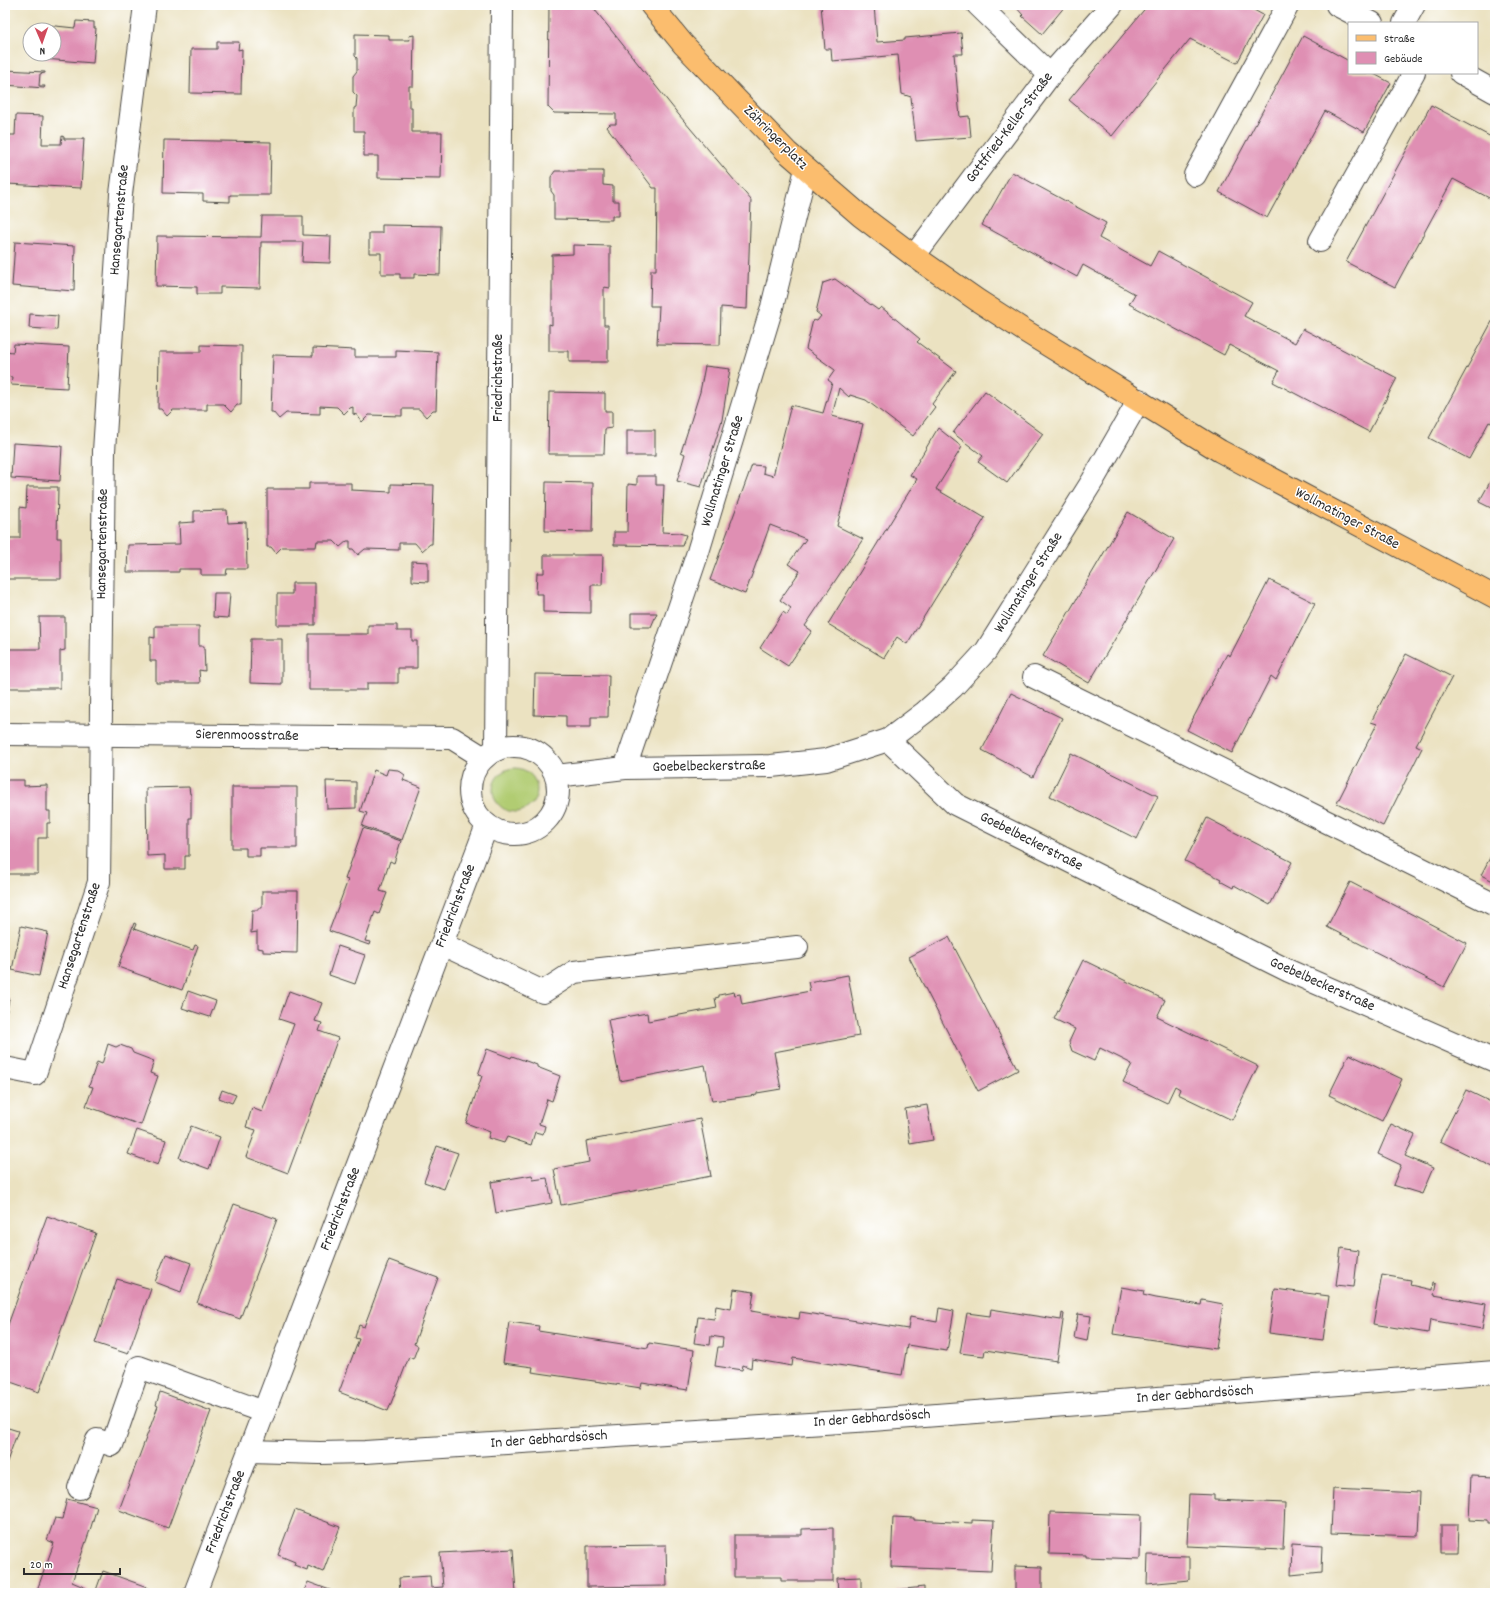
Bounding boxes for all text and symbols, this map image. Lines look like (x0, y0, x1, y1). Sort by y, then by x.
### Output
north arrow (22, 22, 62, 62)
legend (1348, 22, 1478, 74)
text: Straße (1384, 31, 1415, 48)
text: N (39, 42, 45, 58)
text: Gebäude (1384, 51, 1423, 68)
street label: Gottfried-Keller-Straße (961, 68, 1059, 188)
street label: Zähringerplatz (738, 101, 813, 176)
street label: Hansegartenstraße (104, 163, 136, 276)
street label: Friedrichstraße (488, 334, 510, 422)
street label: Wollmatinger Straße (696, 412, 751, 530)
street label: Wollmatinger Straße (1291, 482, 1404, 556)
street label: Hansegartenstraße (91, 488, 115, 600)
street label: Wollmatinger Straße (989, 528, 1069, 638)
street label: Sierenmoosstraße (195, 724, 299, 748)
street label: Goebelbeckerstraße (652, 755, 766, 779)
street label: Goebelbeckerstraße (976, 807, 1087, 878)
street label: Friedrichstraße (430, 861, 482, 951)
street label: Hansegartenstraße (52, 879, 108, 992)
street label: Goebelbeckerstraße (1266, 952, 1379, 1018)
street label: Friedrichstraße (315, 1164, 367, 1254)
street label: In der Gebhardsösch (1136, 1380, 1254, 1410)
street label: In der Gebhardsösch (813, 1404, 931, 1434)
street label: In der Gebhardsösch (490, 1425, 608, 1455)
street label: Friedrichstraße (200, 1467, 252, 1557)
scale bar (24, 1550, 120, 1576)
text: 20 m (30, 1557, 53, 1574)

